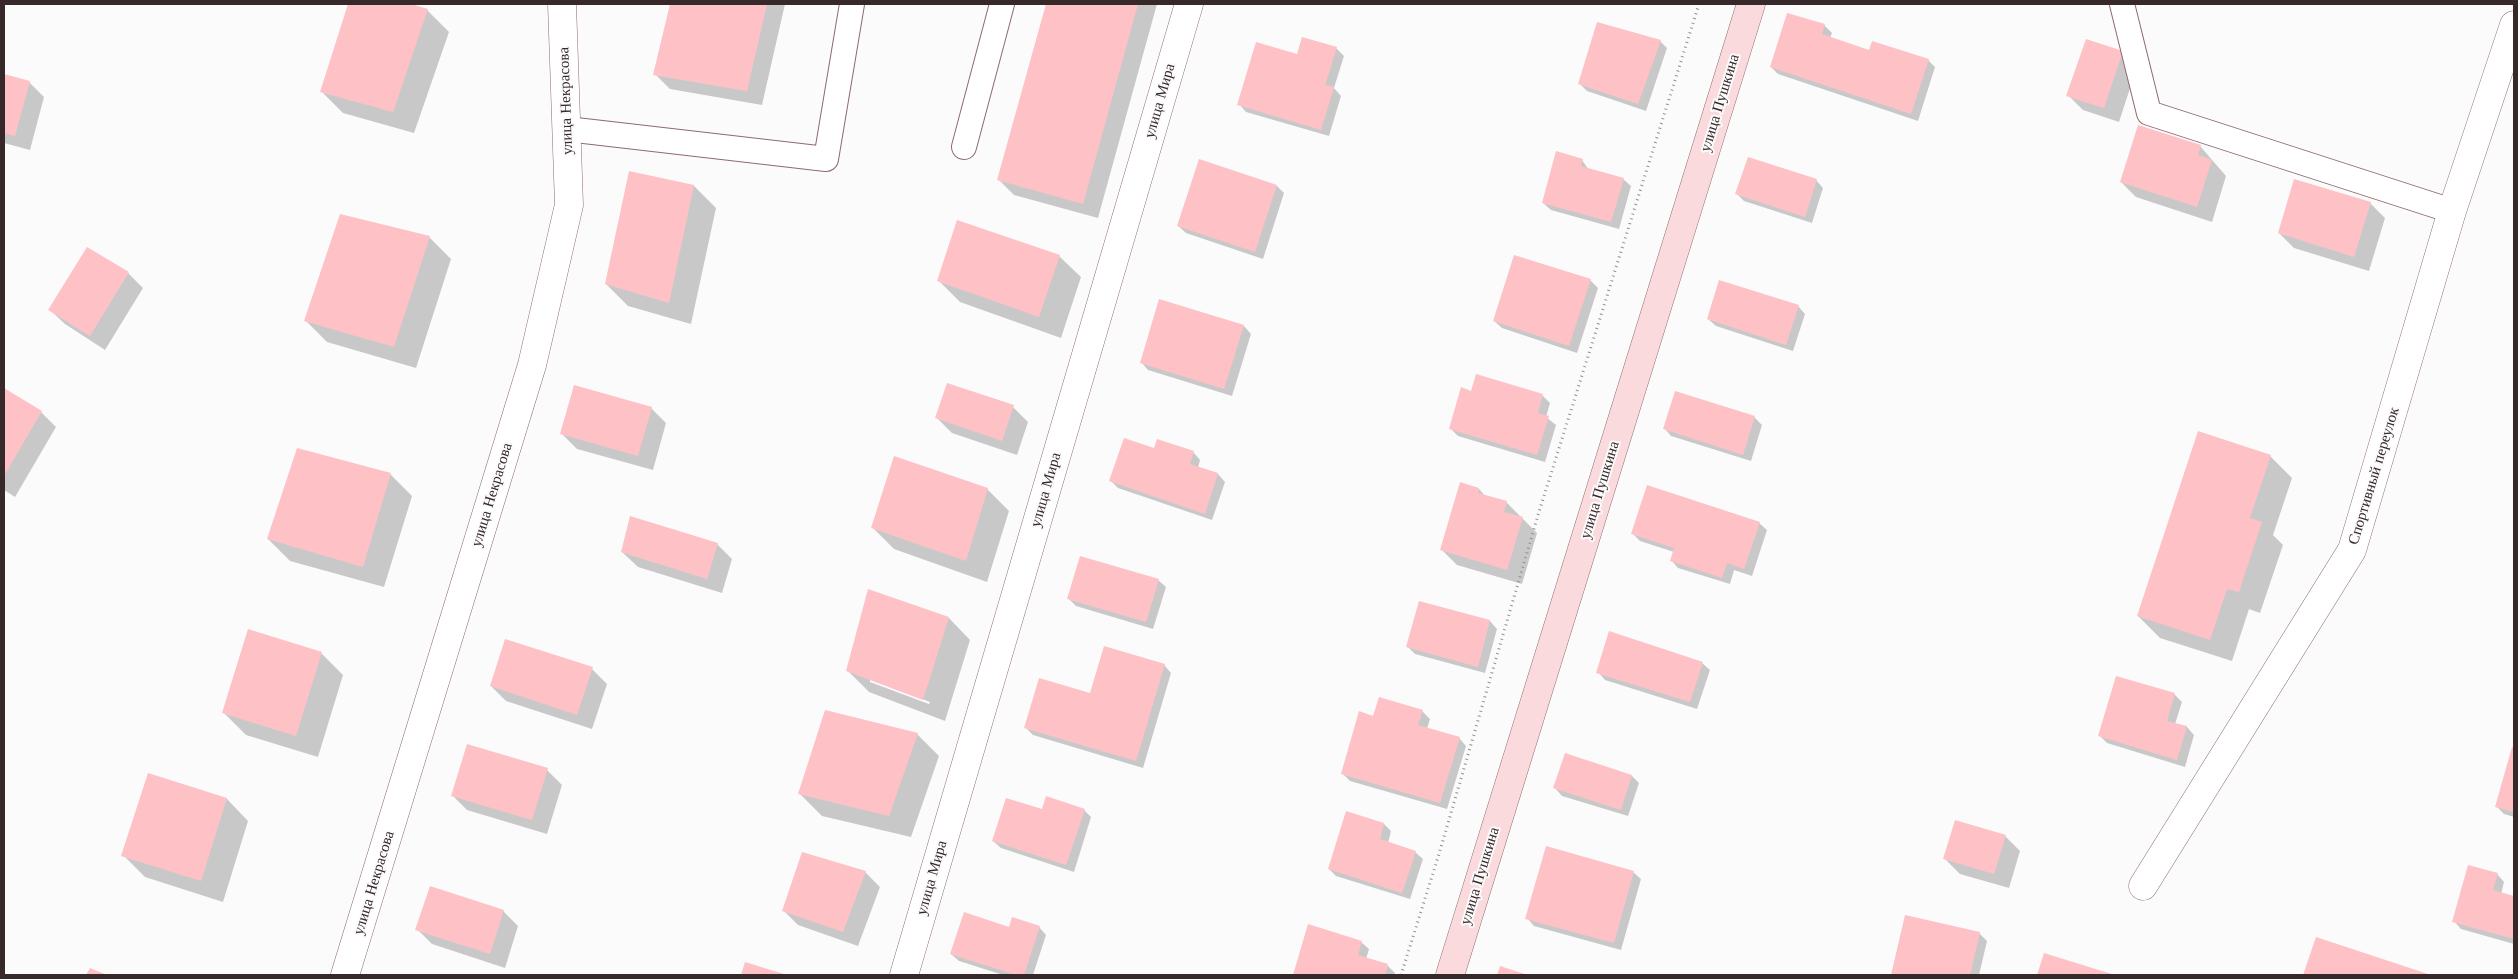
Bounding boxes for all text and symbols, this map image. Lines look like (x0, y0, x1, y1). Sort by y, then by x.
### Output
street label: улица Некрасова (555, 47, 577, 155)
street label: улица Пушкина (1697, 52, 1743, 154)
street label: улица Мира (1141, 62, 1179, 140)
street label: Спортивный переулок (2345, 405, 2403, 547)
street label: улица Пушкина (1577, 439, 1623, 541)
street label: улица Некрасова (468, 441, 516, 549)
street label: улица Мира (1027, 451, 1065, 529)
street label: улица Пушкина (1457, 825, 1503, 927)
street label: улица Некрасова (350, 829, 398, 937)
street label: улица Мира (913, 839, 951, 917)

